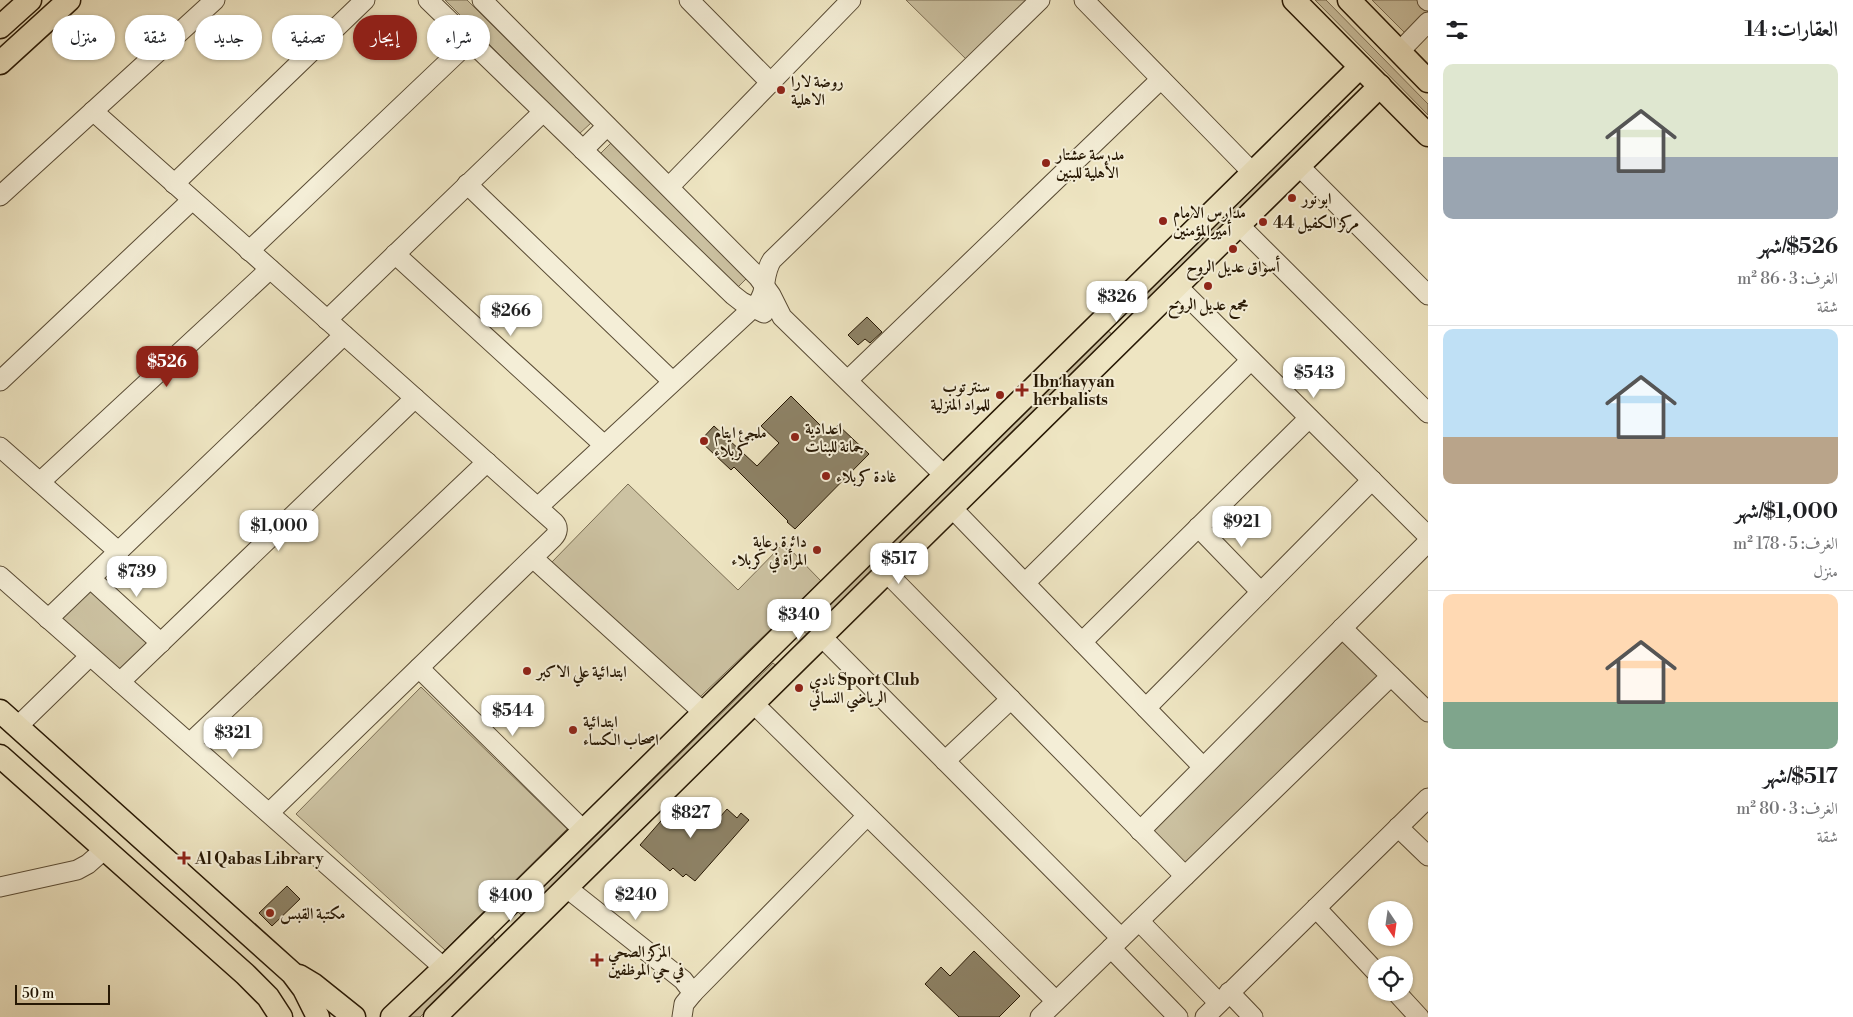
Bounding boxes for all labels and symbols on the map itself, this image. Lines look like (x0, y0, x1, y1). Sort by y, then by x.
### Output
place label: روضة لارا الاهلية (791, 72, 844, 110)
marker: روضة لارا الاهلية (775, 84, 787, 96)
place label: مدرسة عشتار الأهلية للبنين (1054, 145, 1125, 183)
marker: مدرسة عشتار الأهلية للبنين (1040, 157, 1052, 169)
place label: ابو نور (1300, 189, 1332, 209)
marker: ابو نور (1286, 192, 1298, 204)
place label: مدارس الامام أمير المؤمنين (1173, 203, 1246, 241)
place label: مركز الكفيل 44 (1273, 213, 1359, 234)
marker: مدارس الامام أمير المؤمنين (1157, 215, 1169, 227)
marker: مركز الكفيل 44 (1257, 216, 1269, 228)
marker: أسواق عديل الروح (1227, 243, 1239, 255)
place label: أسواق عديل الروح (1186, 255, 1280, 281)
pin: $326 (1087, 280, 1147, 323)
marker: مجمع عديل الروح (1202, 280, 1214, 292)
pin: $266 (481, 294, 541, 337)
place label: مجمع عديل الروح (1168, 295, 1248, 320)
pin: $526 (137, 346, 197, 388)
pin: $543 (1284, 356, 1344, 399)
place label: Ibn hayyan herbalists (1033, 372, 1115, 410)
place label: سنتر توب للمواد المنزلية (930, 377, 990, 415)
marker: Ibn hayyan herbalists (1015, 383, 1029, 397)
marker: سنتر توب للمواد المنزلية (994, 389, 1006, 401)
place label: اعدادية جمانة للبنات (805, 419, 864, 457)
place label: ملجئ ايتام كربلاء (714, 423, 767, 461)
marker: اعدادية جمانة للبنات (789, 431, 801, 443)
marker: ملجئ ايتام كربلاء (698, 435, 710, 447)
place label: غادة كربلاء (836, 467, 897, 487)
marker: غادة كربلاء (820, 470, 832, 482)
pin: $921 (1212, 506, 1272, 548)
pin: $1,000 (238, 510, 320, 552)
place label: دائرة رعاية المرأة في كربلاء (731, 532, 807, 573)
pin: $517 (869, 542, 929, 585)
marker: دائرة رعاية المرأة في كربلاء (811, 544, 823, 556)
pin: $739 (107, 556, 167, 598)
pin: $340 (769, 598, 829, 641)
place label: ابتدائية علي الاكبر (535, 662, 627, 687)
marker: ابتدائية علي الاكبر (521, 665, 533, 677)
place label: نادي Sport Club الرياضي النسائي (808, 670, 920, 713)
marker: نادي Sport Club الرياضي النسائي (793, 682, 805, 694)
pin: $544 (483, 694, 543, 737)
place label: ابتدائية اصحاب الكساء (583, 712, 659, 750)
pin: $321 (203, 716, 263, 759)
marker: ابتدائية اصحاب الكساء (567, 724, 579, 736)
pin: $827 (661, 796, 721, 839)
place label: Al Qabas Library (194, 849, 325, 869)
marker: Al Qabas Library (177, 851, 191, 865)
pin: $240 (606, 878, 666, 921)
pin: $400 (481, 880, 541, 922)
north arrow (1368, 901, 1412, 946)
place label: مكتبة القبس (280, 904, 346, 925)
marker: مكتبة القبس (264, 907, 276, 919)
place label: المركز الصحي في حي الموظفين (608, 942, 685, 983)
marker: المركز الصحي في حي الموظفين (590, 953, 604, 967)
scale bar (15, 982, 110, 1005)

